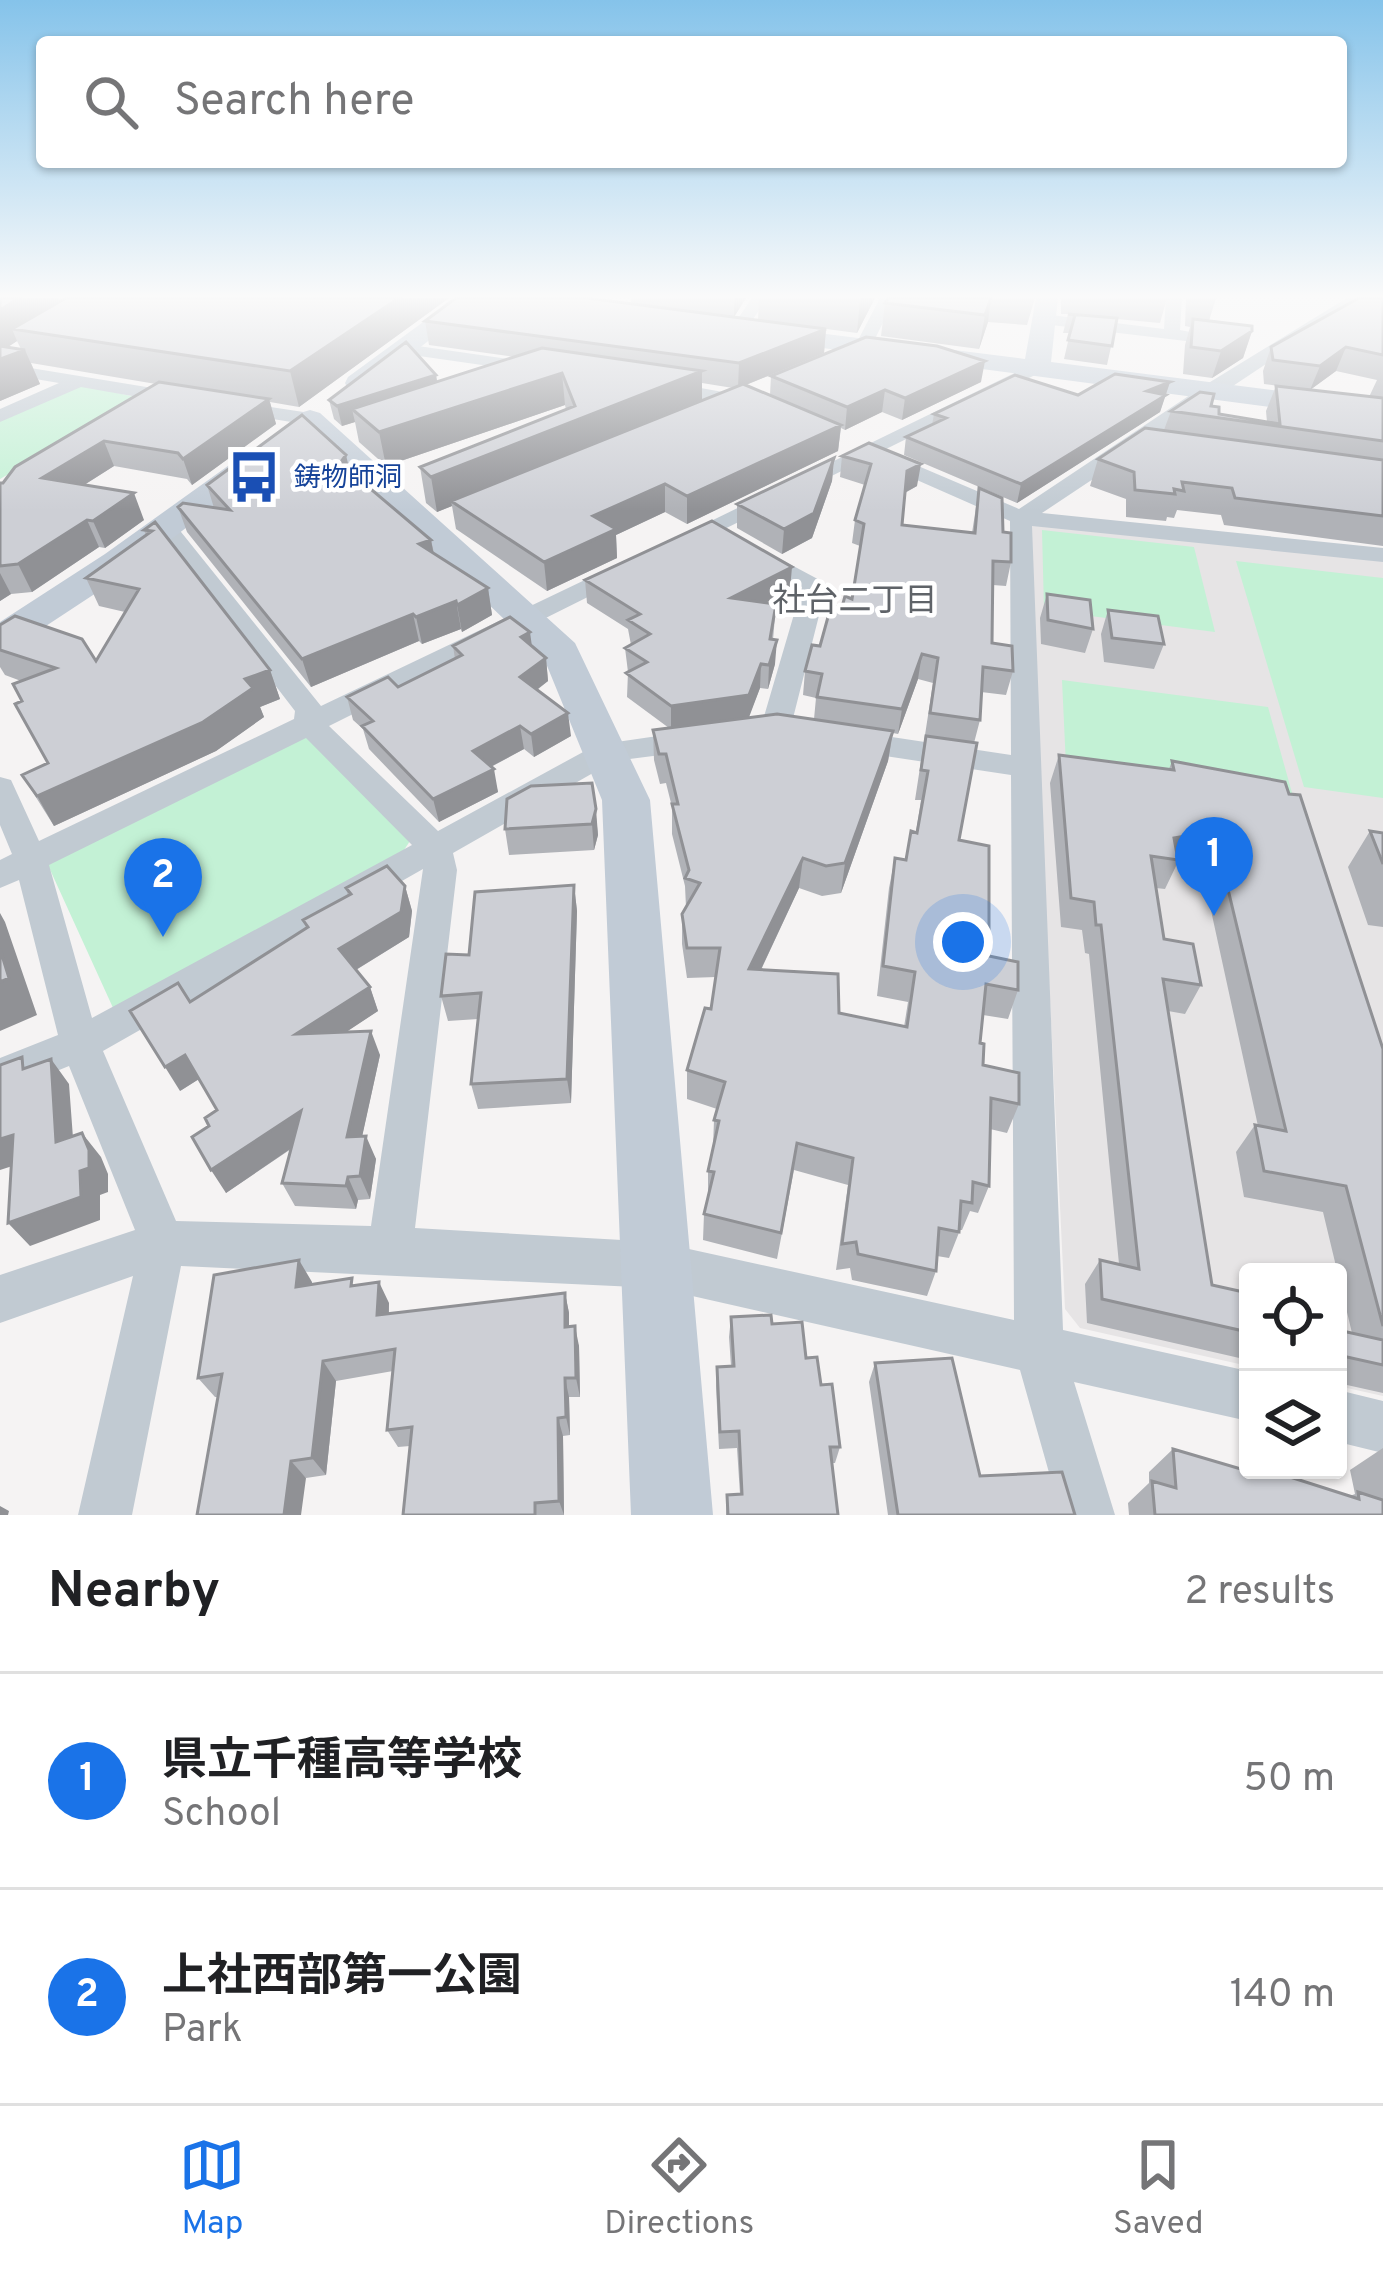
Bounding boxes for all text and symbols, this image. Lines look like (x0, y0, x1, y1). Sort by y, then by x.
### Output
search box (36, 36, 1347, 168)
icon: search (78, 69, 144, 135)
text: Search here (174, 74, 414, 131)
bus stop icon: 鋳物師洞 (225, 448, 283, 506)
place label: 鋳物師洞 (294, 462, 402, 496)
district label: 社台二丁目 (773, 582, 938, 624)
pin: 1 (1175, 817, 1253, 916)
pin: 2 (124, 838, 202, 937)
your location (933, 912, 993, 972)
map controls (1239, 1263, 1347, 1479)
button: locate (1239, 1263, 1347, 1371)
button: layers (1239, 1371, 1347, 1479)
text: Nearby (48, 1561, 220, 1626)
text: 2 results (1184, 1569, 1335, 1618)
text: 県立千種高等学校 (162, 1734, 522, 1791)
text: 1 (79, 1756, 95, 1805)
text: 50 m (1244, 1756, 1335, 1805)
text: School (162, 1791, 281, 1840)
text: 上社西部第一公園 (162, 1950, 522, 2007)
text: 2 (75, 1972, 99, 2021)
text: 140 m (1230, 1972, 1335, 2021)
text: Park (162, 2007, 243, 2056)
tab: Map (179, 2132, 245, 2246)
tab: Directions (604, 2132, 754, 2246)
tab: Saved (1113, 2132, 1204, 2246)

